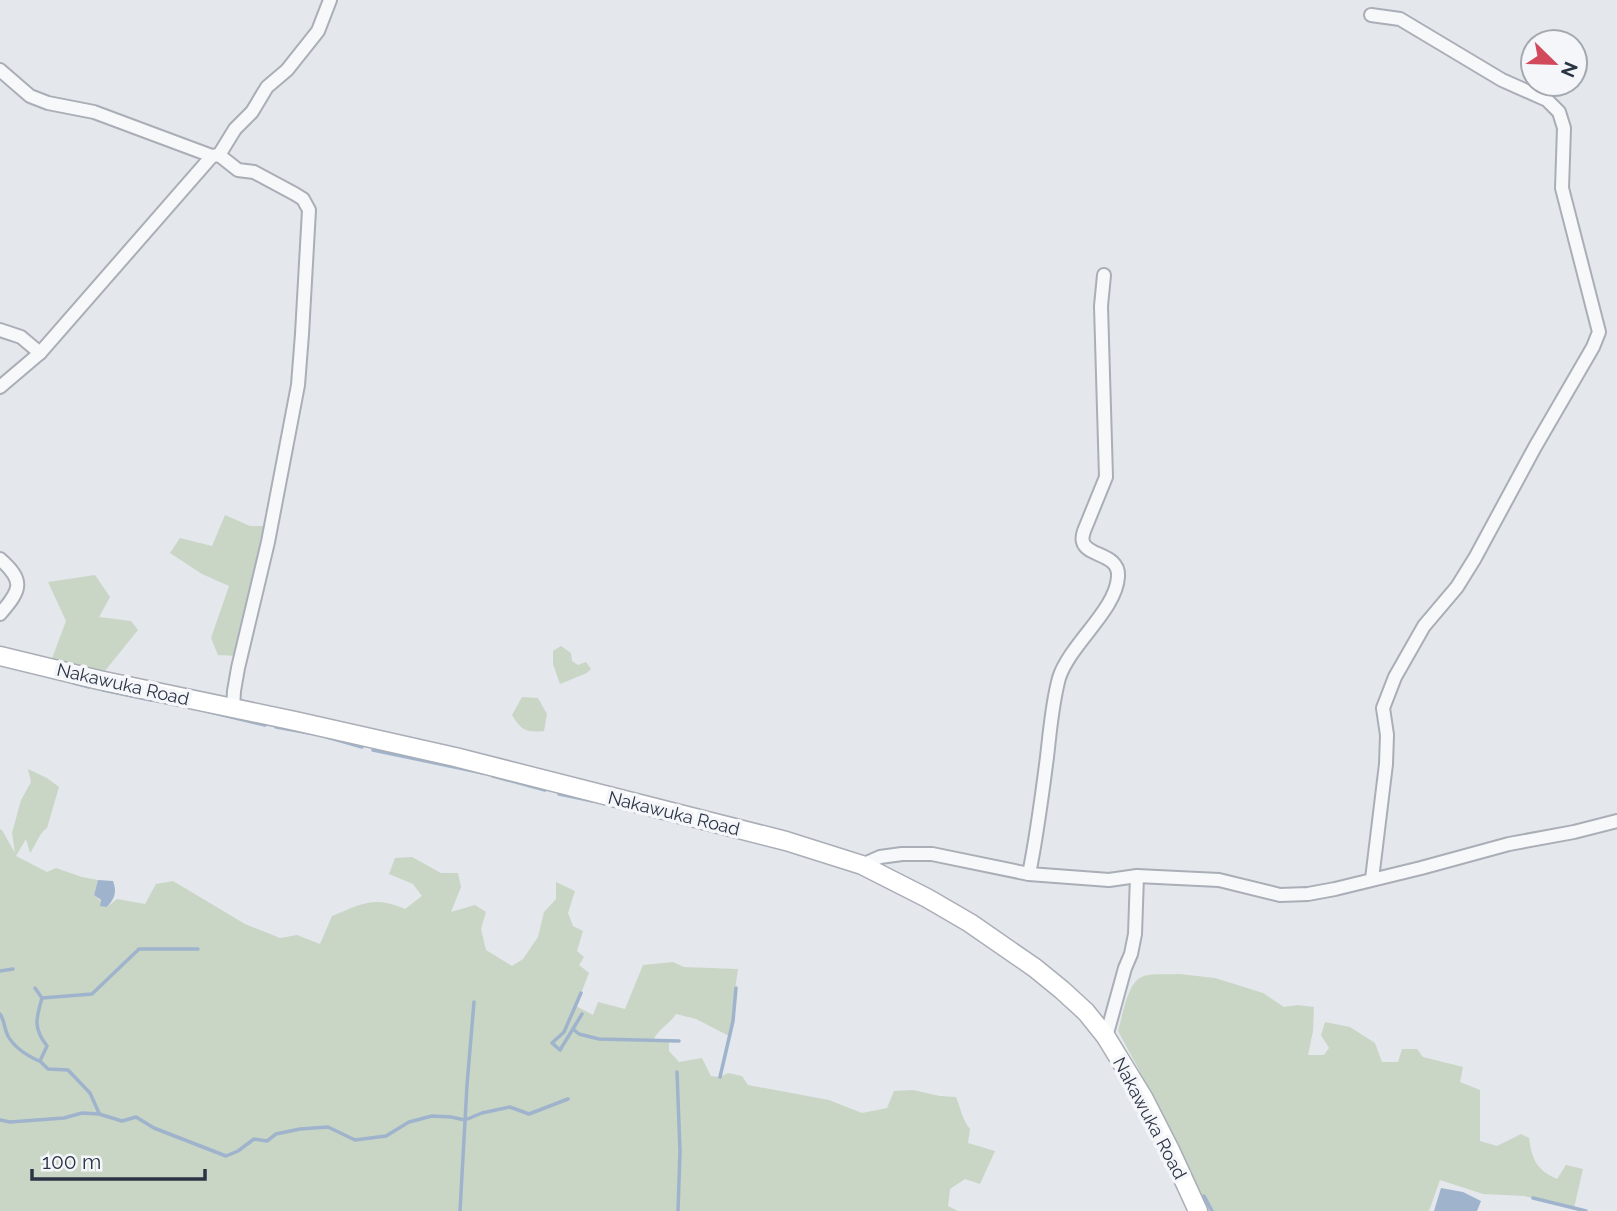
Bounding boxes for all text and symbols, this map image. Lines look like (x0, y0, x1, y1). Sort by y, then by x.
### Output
north arrow (1519, 28, 1589, 98)
text: N (1557, 59, 1583, 81)
street label: Nakawuka Road (55, 659, 191, 709)
street label: Nakawuka Road (606, 786, 742, 840)
street label: Nakawuka Road (1109, 1053, 1191, 1183)
scale bar (32, 1138, 205, 1182)
text: 100 m (42, 1149, 101, 1174)

